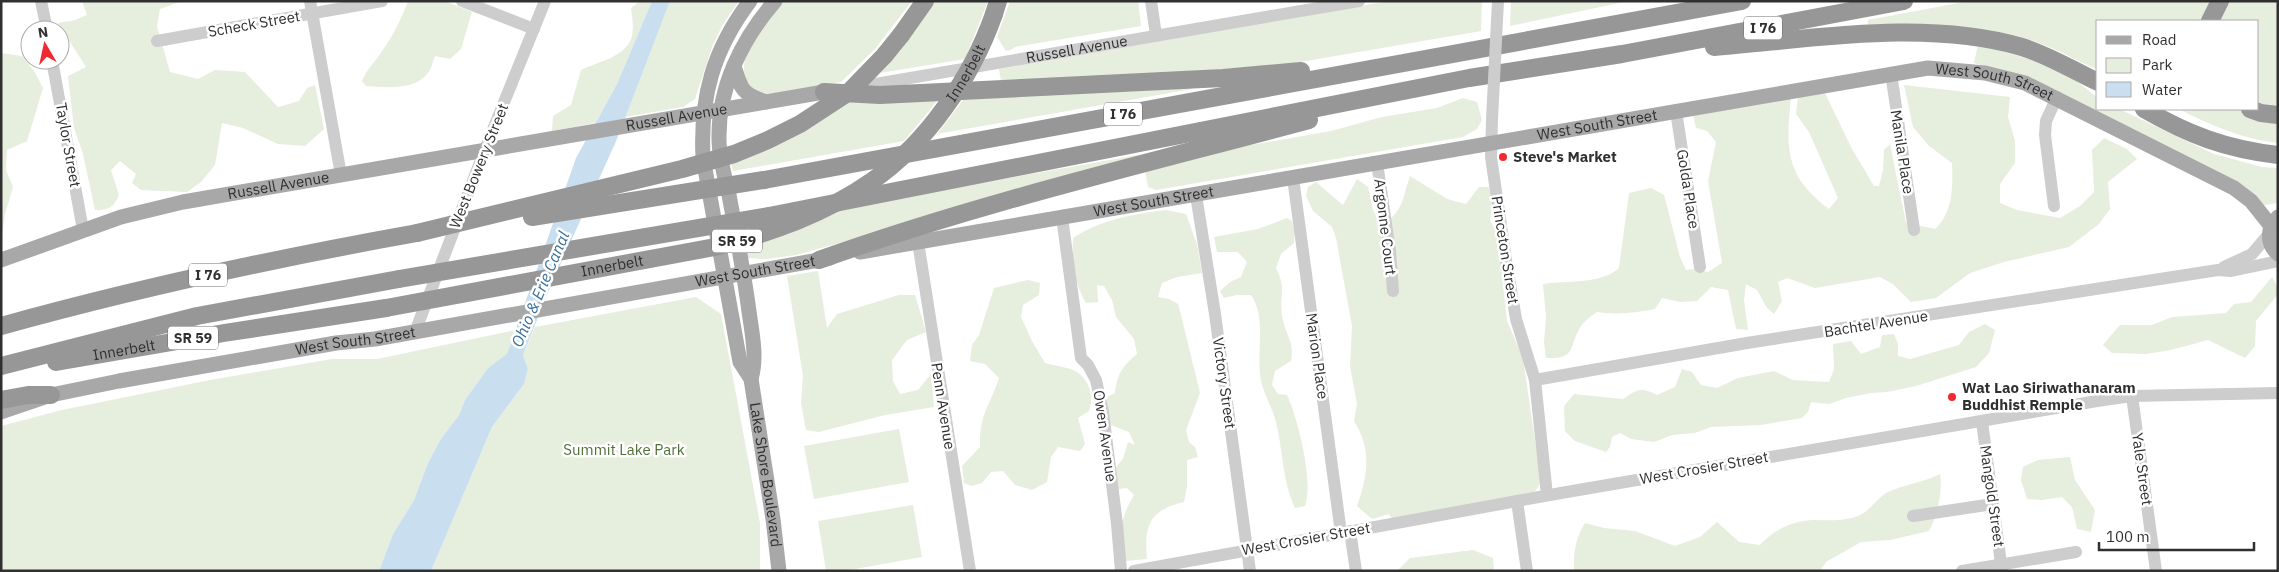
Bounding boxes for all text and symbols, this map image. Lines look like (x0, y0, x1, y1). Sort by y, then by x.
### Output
street label: Scheck Street (206, 6, 301, 41)
road number: I 76 (1744, 16, 1782, 40)
north arrow (20, 20, 70, 70)
legend (2096, 20, 2259, 110)
text: N (37, 22, 49, 42)
text: Road (2142, 30, 2177, 49)
street label: Russell Avenue (1024, 31, 1129, 67)
street label: Innerbelt (942, 41, 989, 105)
text: Park (2142, 55, 2172, 74)
street label: West South Street (1935, 59, 2057, 105)
text: Water (2142, 80, 2183, 99)
street label: Russell Avenue (624, 99, 729, 135)
street label: Taylor Street (52, 101, 85, 189)
street label: West Bowery Street (445, 101, 512, 231)
road number: I 76 (1104, 102, 1142, 126)
street label: West South Street (1536, 105, 1659, 144)
street label: Manila Place (1886, 108, 1919, 195)
place label: Steve's Market (1513, 147, 1617, 166)
street label: Golda Place (1673, 148, 1704, 230)
marker: Steve's Market (1497, 151, 1509, 163)
street label: Russell Avenue (226, 167, 330, 203)
street label: Argonne Court (1370, 178, 1401, 276)
street label: West South Street (1092, 181, 1215, 221)
street label: Princeton Street (1488, 194, 1523, 305)
water label: Ohio & Erie Canal (507, 227, 574, 350)
road number: SR 59 (712, 230, 762, 252)
street label: Innerbelt (579, 250, 645, 281)
street label: West South Street (694, 251, 817, 291)
road number: I 76 (189, 264, 227, 286)
street label: Bachtel Avenue (1823, 306, 1929, 341)
street label: Marion Place (1302, 312, 1333, 400)
street label: West South Street (294, 322, 417, 359)
road number: SR 59 (168, 326, 218, 349)
street label: Innerbelt (91, 335, 157, 364)
street label: Victory Street (1209, 336, 1240, 430)
street label: Penn Avenue (927, 361, 960, 451)
place label: Wat Lao Siriwathanaram Buddhist Remple (1962, 378, 2136, 414)
street label: Owen Avenue (1090, 389, 1121, 483)
marker: Wat Lao Siriwathanaram Buddhist Remple (1946, 391, 1958, 403)
street label: Lake Shore Boulevard (746, 401, 786, 548)
street label: Yale Street (2128, 431, 2157, 506)
park label: Summit Lake Park (563, 440, 685, 459)
street label: Mangold Street (1976, 444, 2009, 548)
street label: West Crosier Street (1638, 447, 1770, 488)
street label: West Crosier Street (1240, 518, 1372, 559)
scale bar (2099, 520, 2254, 552)
text: 100 m (2106, 527, 2150, 546)

